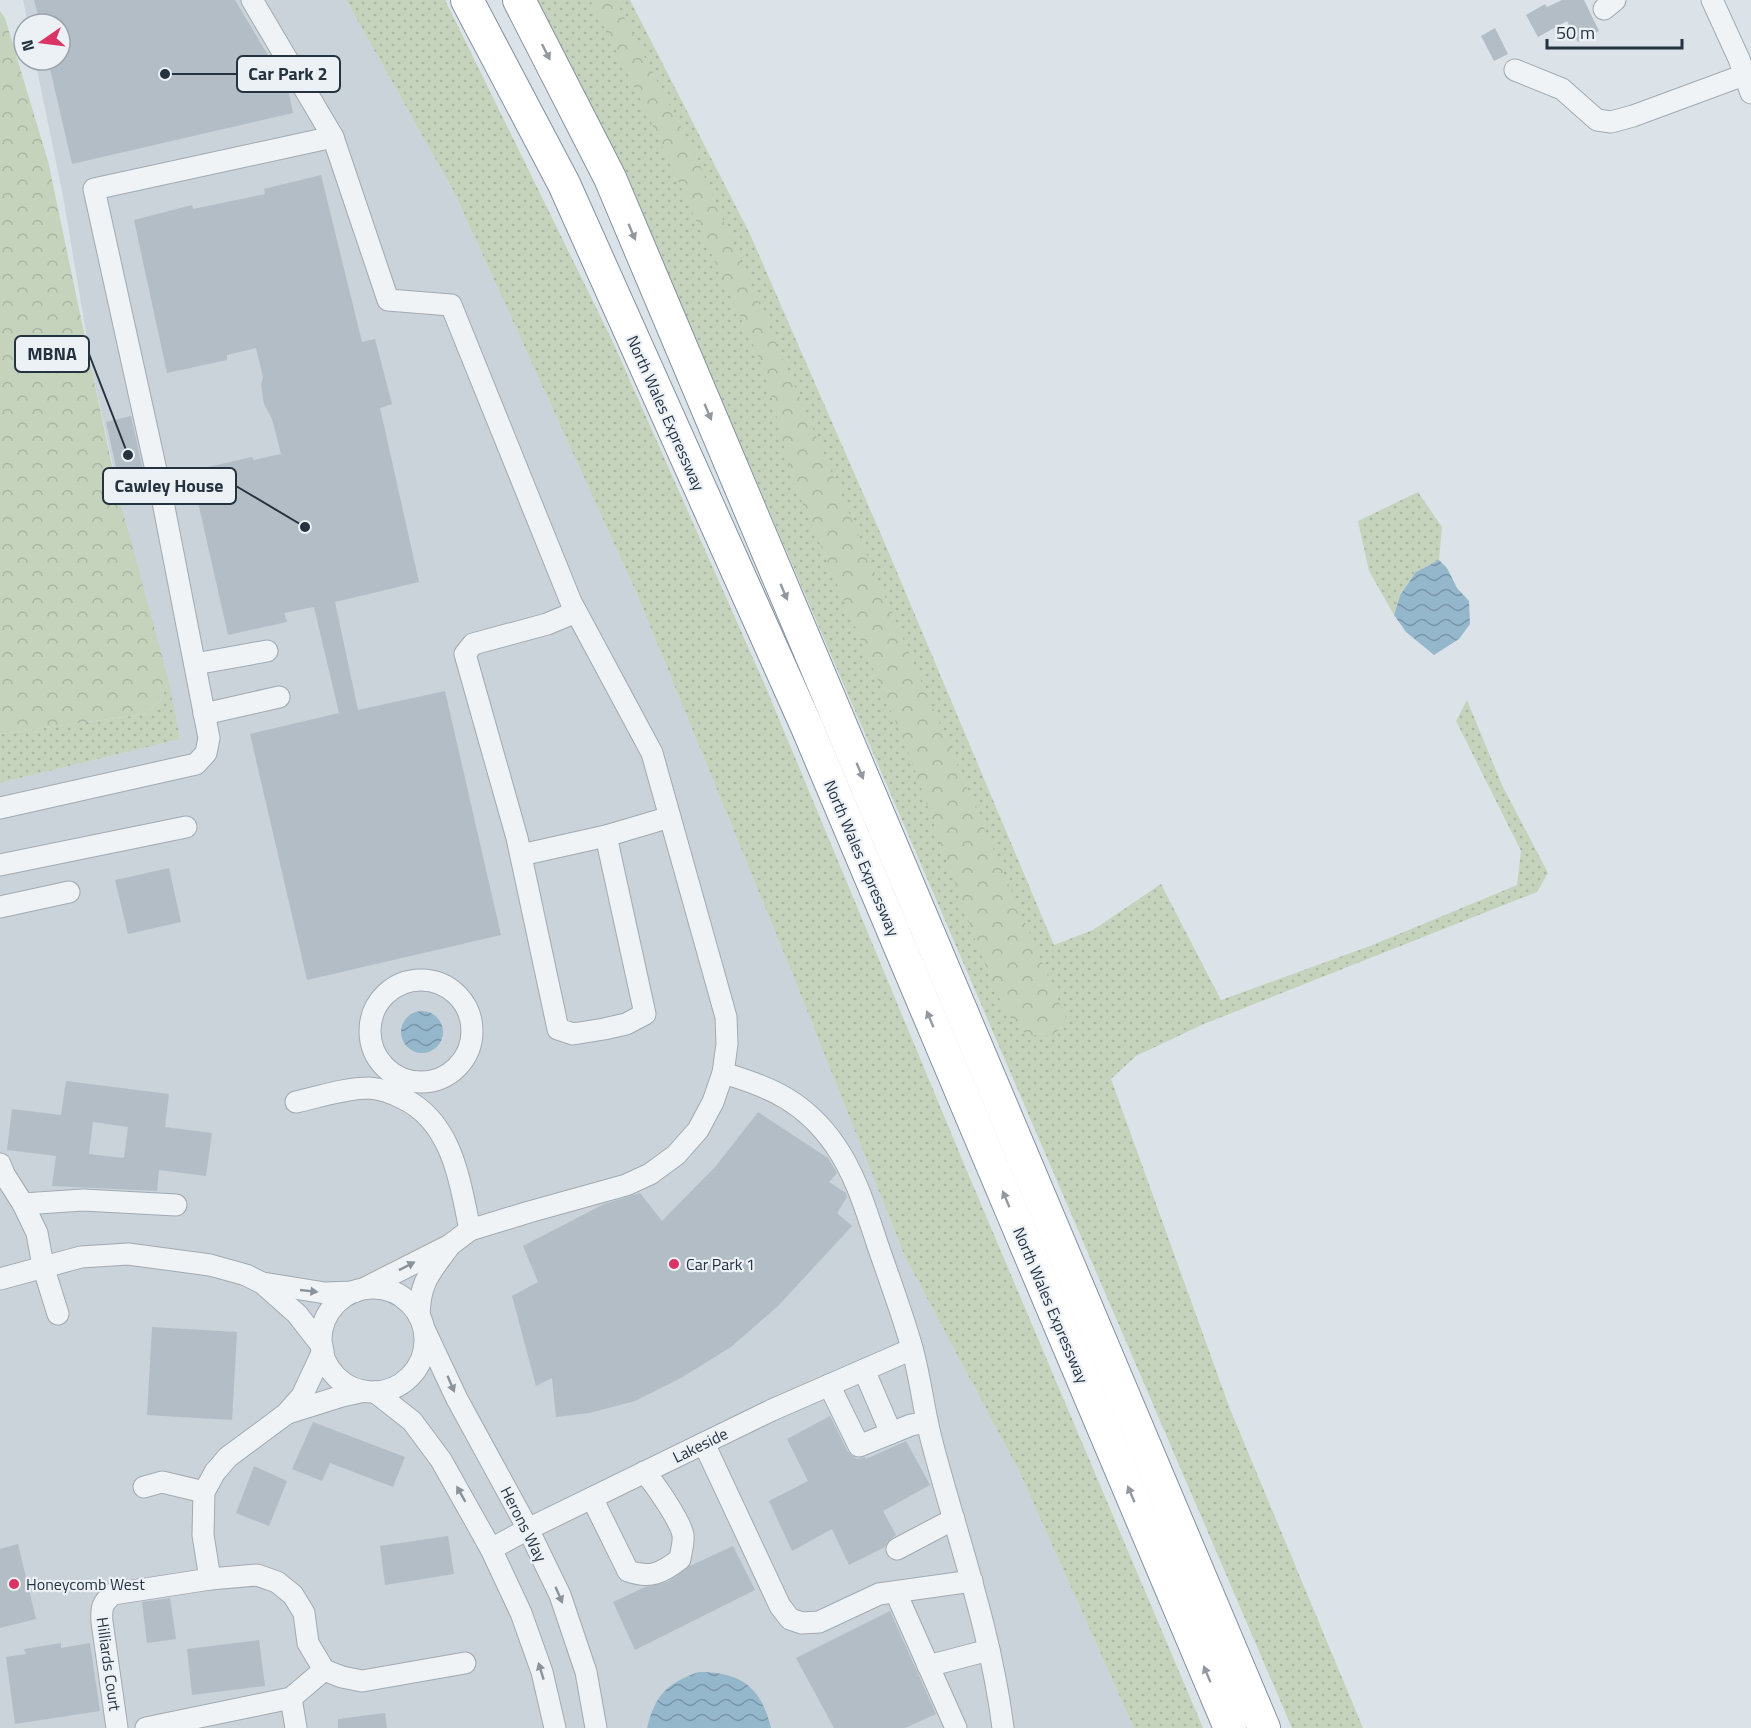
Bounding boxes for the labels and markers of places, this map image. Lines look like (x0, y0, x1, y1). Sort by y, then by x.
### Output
callout: Car Park 2 (237, 56, 340, 92)
callout: MBNA (15, 336, 89, 372)
callout: Cawley House (103, 468, 236, 504)
place label: Car Park 1 (686, 1252, 755, 1276)
marker: Car Park 1 (667, 1257, 681, 1271)
place label: Honeycomb West (26, 1572, 145, 1596)
marker: Honeycomb West (7, 1577, 21, 1591)

